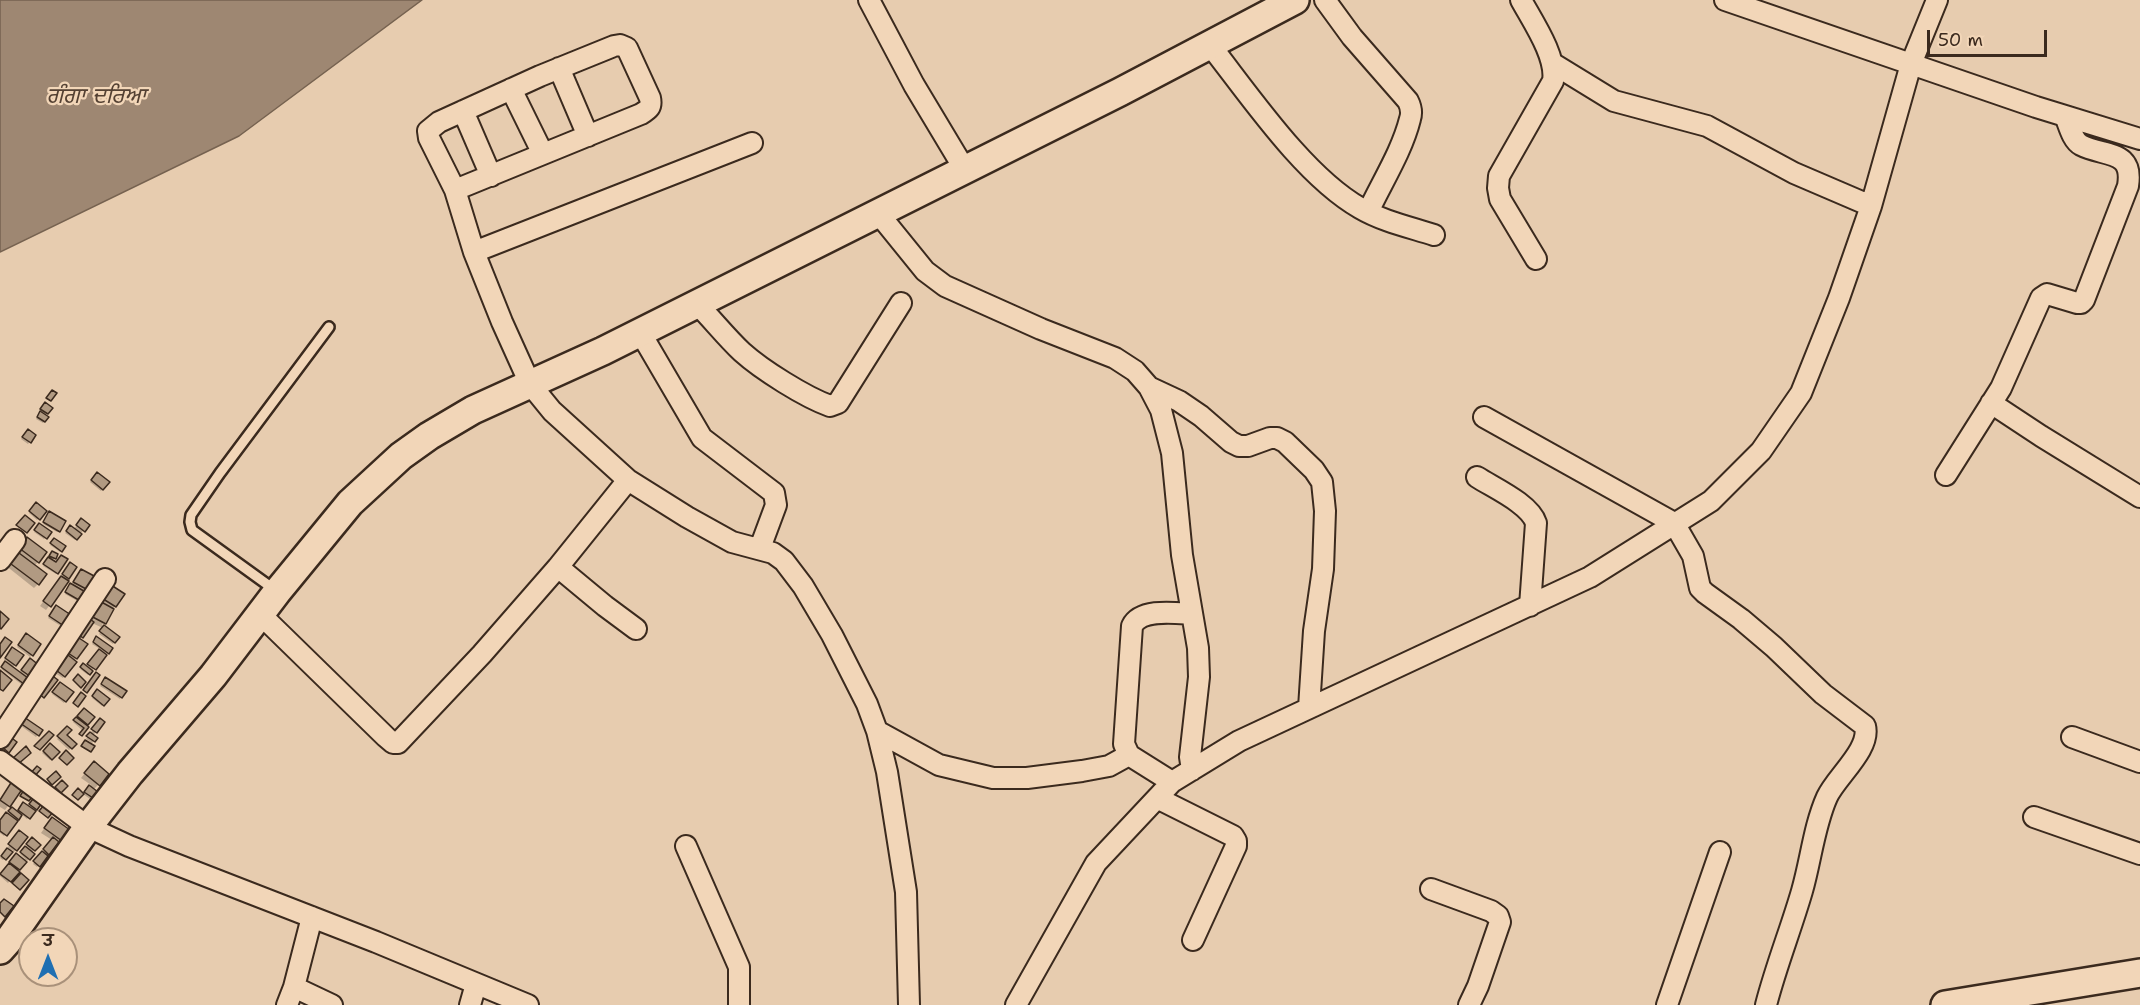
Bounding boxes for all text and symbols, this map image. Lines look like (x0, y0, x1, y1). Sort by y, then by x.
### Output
scale bar (1930, 18, 2050, 56)
text: 50 m (1938, 28, 1983, 52)
water label: ਗੰਗਾ ਦਰਿਆ (46, 84, 146, 110)
north arrow (18, 927, 78, 987)
text: उ (43, 930, 53, 951)

